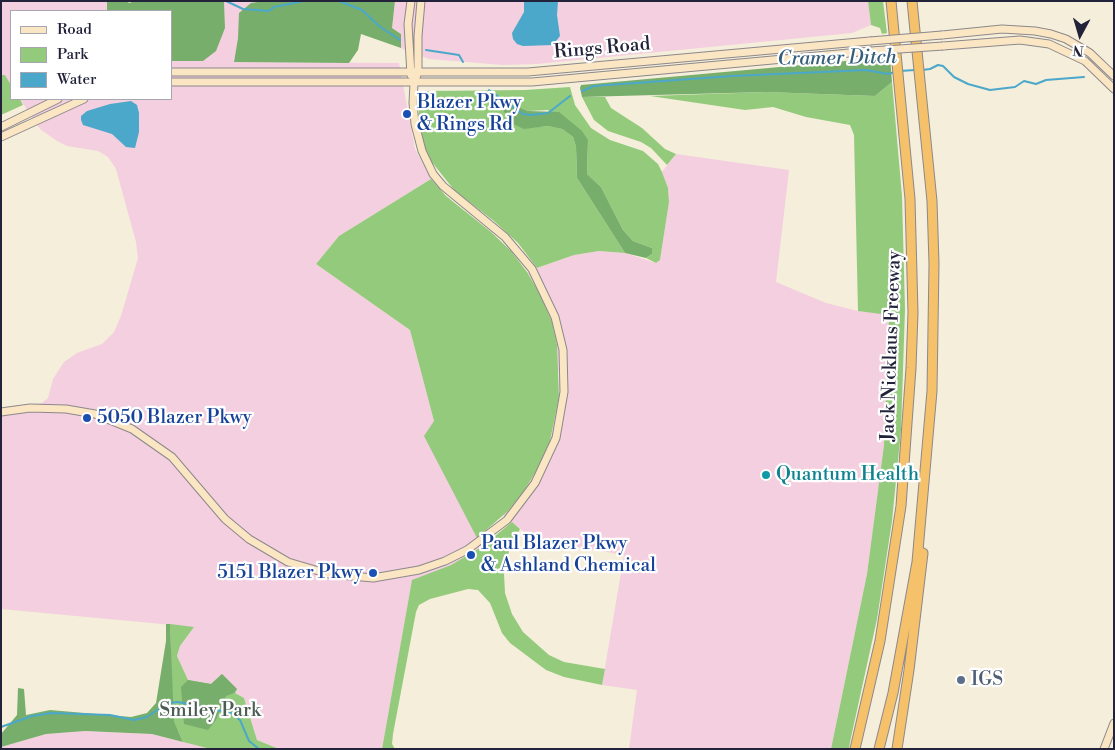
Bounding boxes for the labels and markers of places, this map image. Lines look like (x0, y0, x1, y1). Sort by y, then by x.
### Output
place label: Blazer Pkwy & Rings Rd (417, 92, 522, 136)
marker: Blazer Pkwy & Rings Rd (401, 108, 413, 120)
place label: 5050 Blazer Pkwy (97, 407, 252, 429)
marker: 5050 Blazer Pkwy (81, 412, 93, 424)
place label: Quantum Health (776, 464, 919, 486)
marker: Quantum Health (760, 469, 772, 481)
place label: Paul Blazer Pkwy & Ashland Chemical (481, 533, 656, 577)
marker: Paul Blazer Pkwy & Ashland Chemical (465, 549, 477, 561)
place label: 5151 Blazer Pkwy (217, 562, 363, 584)
marker: 5151 Blazer Pkwy (367, 567, 379, 579)
place label: IGS (971, 669, 1003, 691)
marker: IGS (955, 674, 967, 686)

